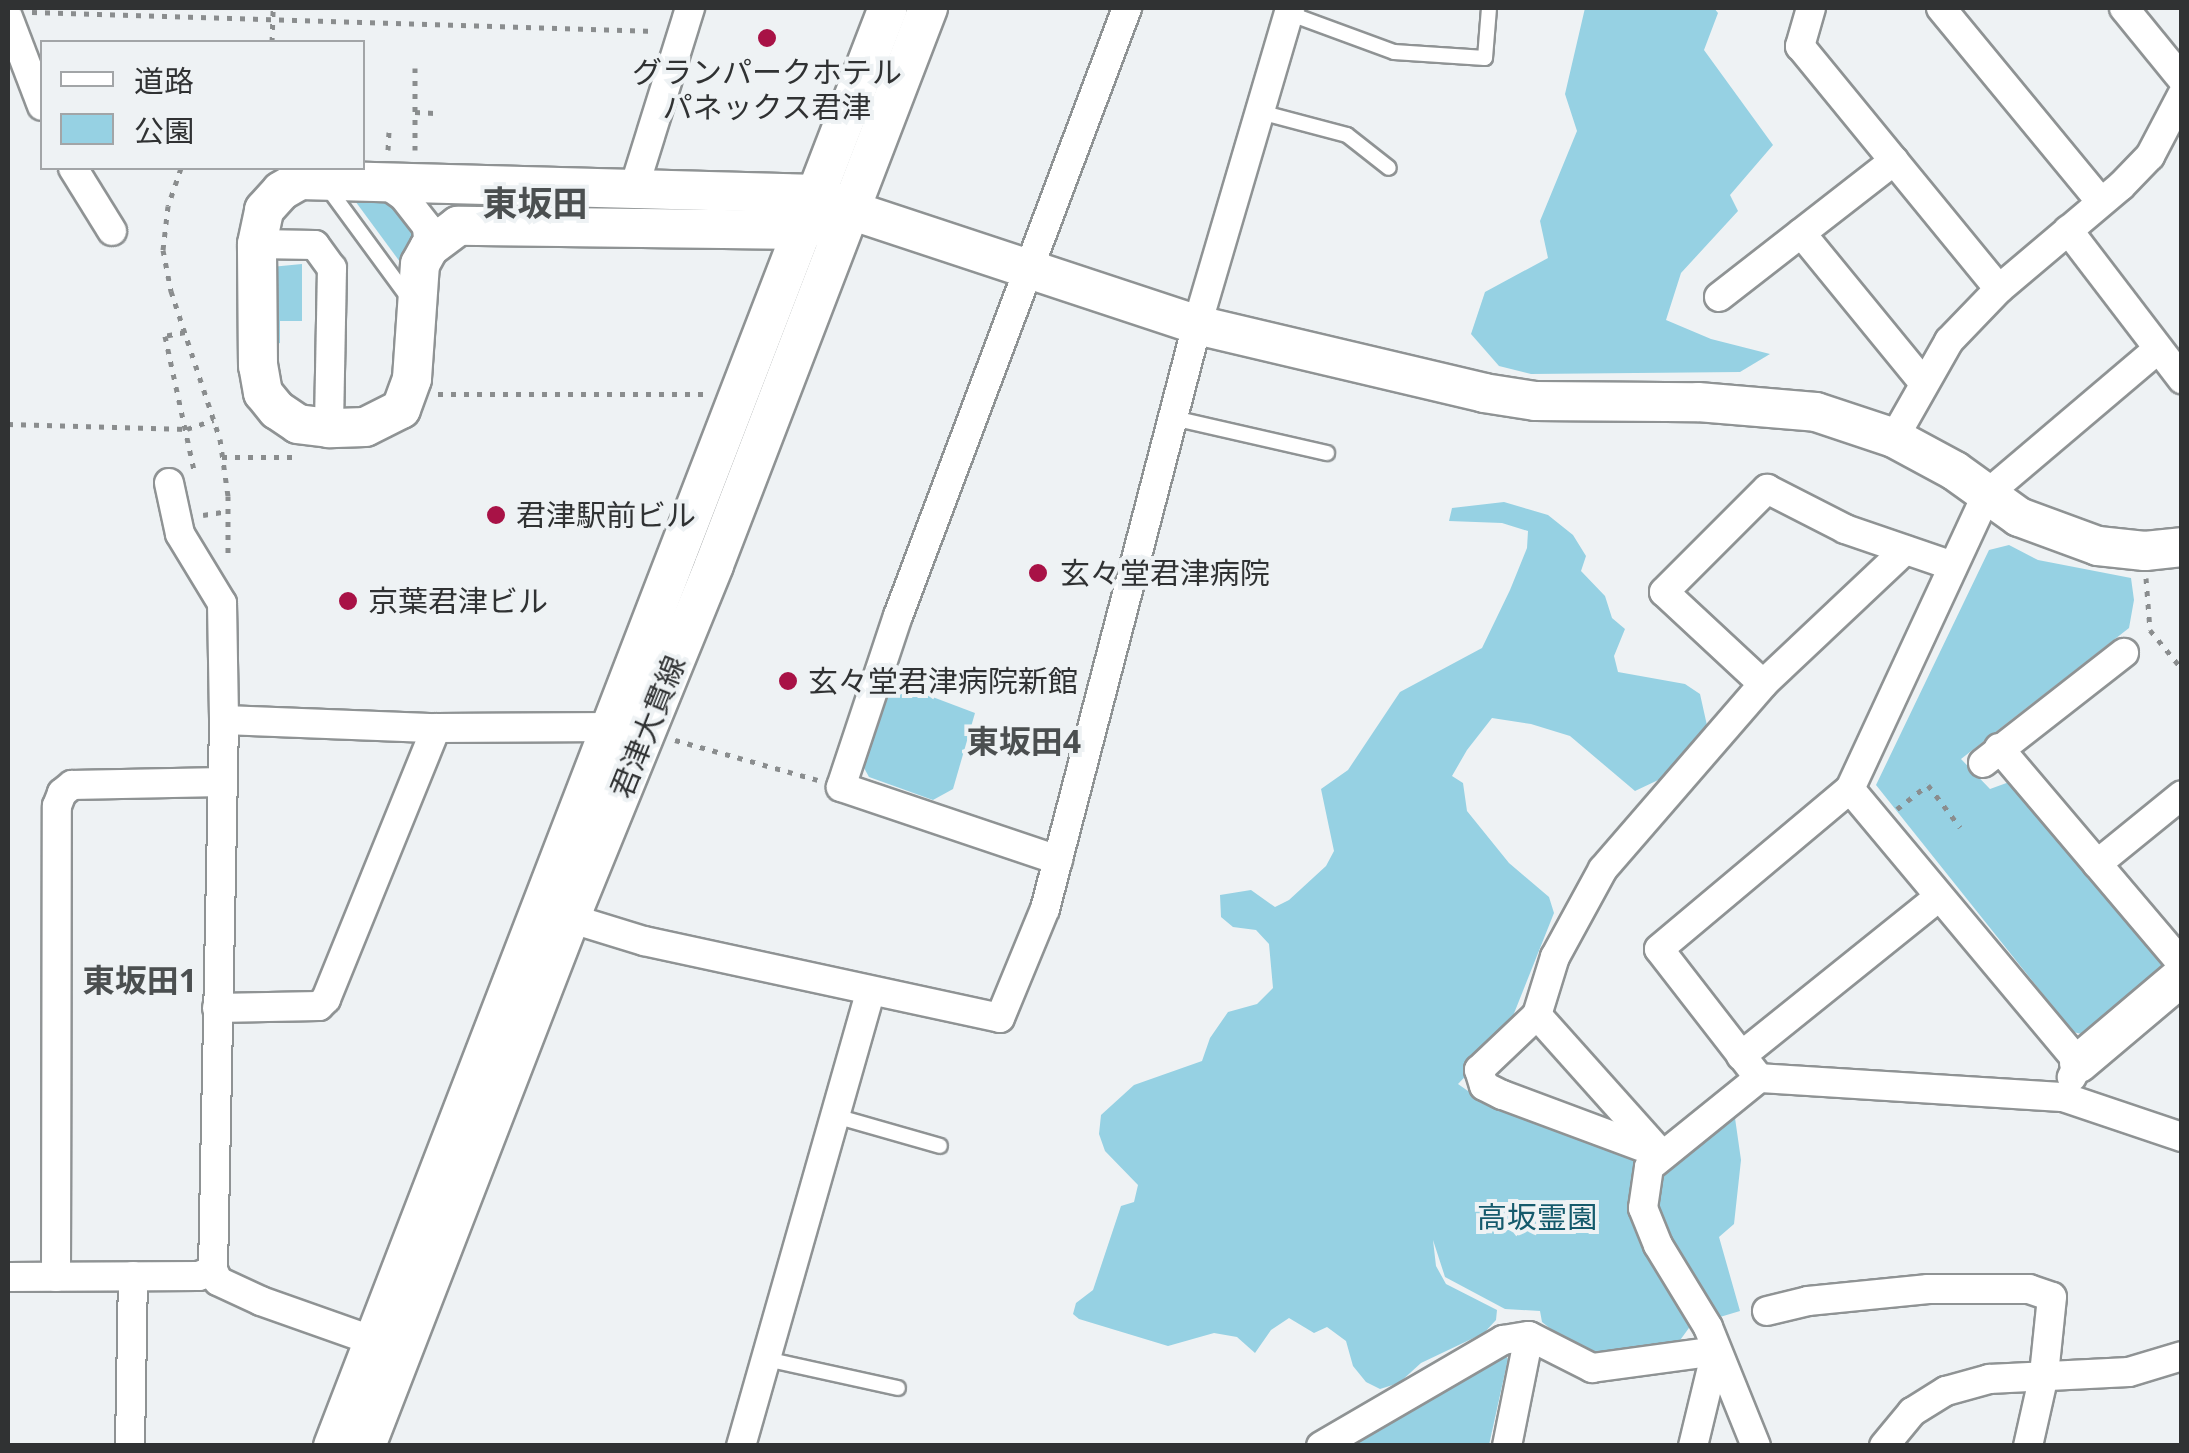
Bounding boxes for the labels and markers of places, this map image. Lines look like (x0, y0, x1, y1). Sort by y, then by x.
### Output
marker: グランパークホテル パネックス君津 (756, 27, 778, 49)
place label: グランパークホテル パネックス君津 (632, 54, 902, 124)
place label: 君津駅前ビル (516, 497, 696, 533)
marker: 君津駅前ビル (485, 504, 507, 526)
place label: 玄々堂君津病院 (1060, 555, 1270, 591)
marker: 玄々堂君津病院 (1025, 560, 1051, 586)
place label: 京葉君津ビル (368, 583, 548, 619)
marker: 京葉君津ビル (337, 590, 359, 612)
place label: 玄々堂君津病院新館 (808, 663, 1078, 699)
marker: 玄々堂君津病院新館 (777, 670, 799, 692)

